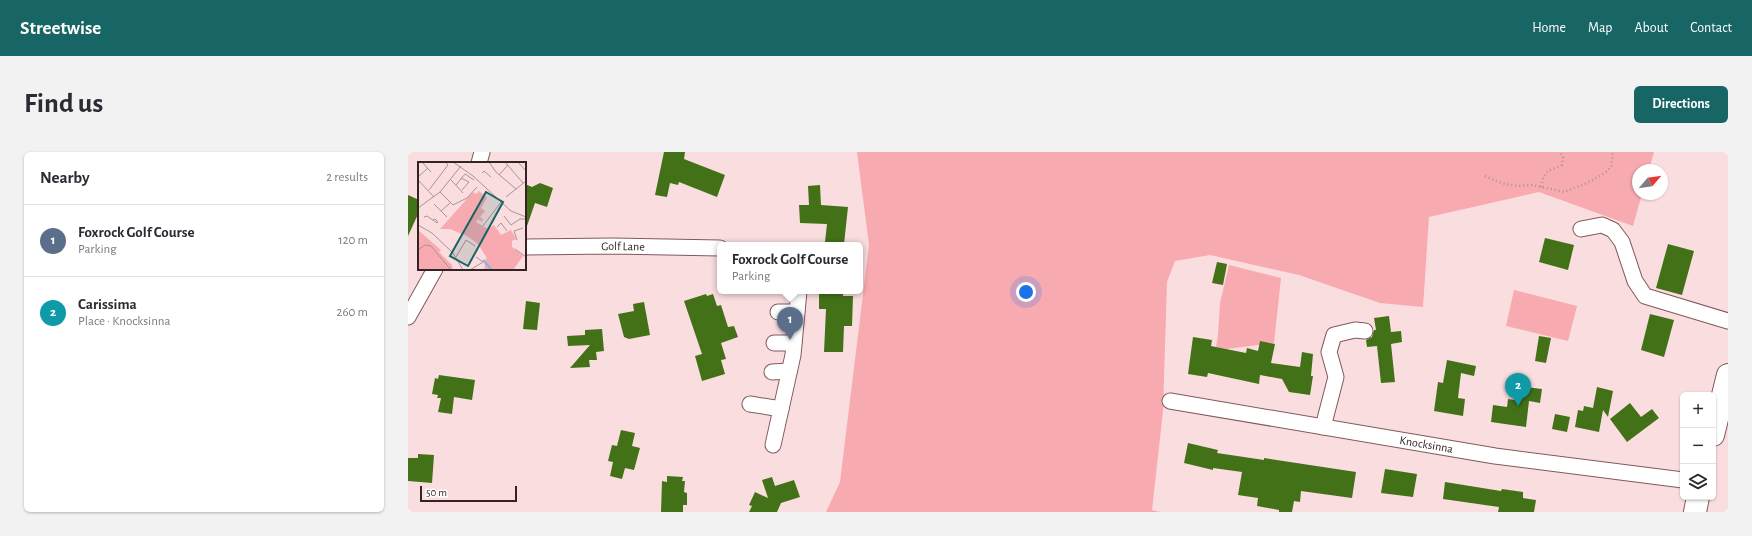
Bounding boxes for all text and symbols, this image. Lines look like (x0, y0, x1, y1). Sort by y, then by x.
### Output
text: Streetwise (20, 19, 101, 38)
text: Home (1532, 21, 1566, 35)
text: Map (1588, 21, 1612, 35)
text: About (1634, 21, 1668, 35)
text: Contact (1690, 21, 1732, 35)
button: Directions (1634, 86, 1728, 123)
text: Find us (24, 90, 103, 118)
inset map (418, 162, 526, 270)
north arrow (1632, 164, 1668, 200)
text: Nearby (40, 169, 90, 186)
text: 2 results (326, 171, 368, 184)
text: Foxrock Golf Course (78, 225, 195, 240)
text: 1 (51, 234, 55, 247)
text: 120 m (338, 234, 368, 247)
street label: Golf Lane (601, 240, 645, 253)
popup (717, 242, 863, 294)
text: Parking (78, 243, 117, 256)
text: Foxrock Golf Course (732, 252, 848, 267)
text: Parking (732, 270, 770, 283)
your location (1016, 282, 1036, 302)
text: Carissima (78, 297, 137, 312)
text: 2 (50, 306, 56, 319)
text: 260 m (337, 306, 368, 319)
pin: 1 (777, 307, 803, 340)
text: Place · Knocksinna (78, 315, 170, 328)
pin: 2 (1505, 373, 1531, 406)
map controls (1680, 392, 1716, 500)
button: + (1680, 392, 1716, 428)
button: − (1680, 428, 1716, 464)
street label: Knocksinna (1399, 434, 1454, 455)
button: layers (1680, 464, 1716, 500)
scale bar (420, 484, 517, 503)
text: 50 m (426, 487, 447, 498)

